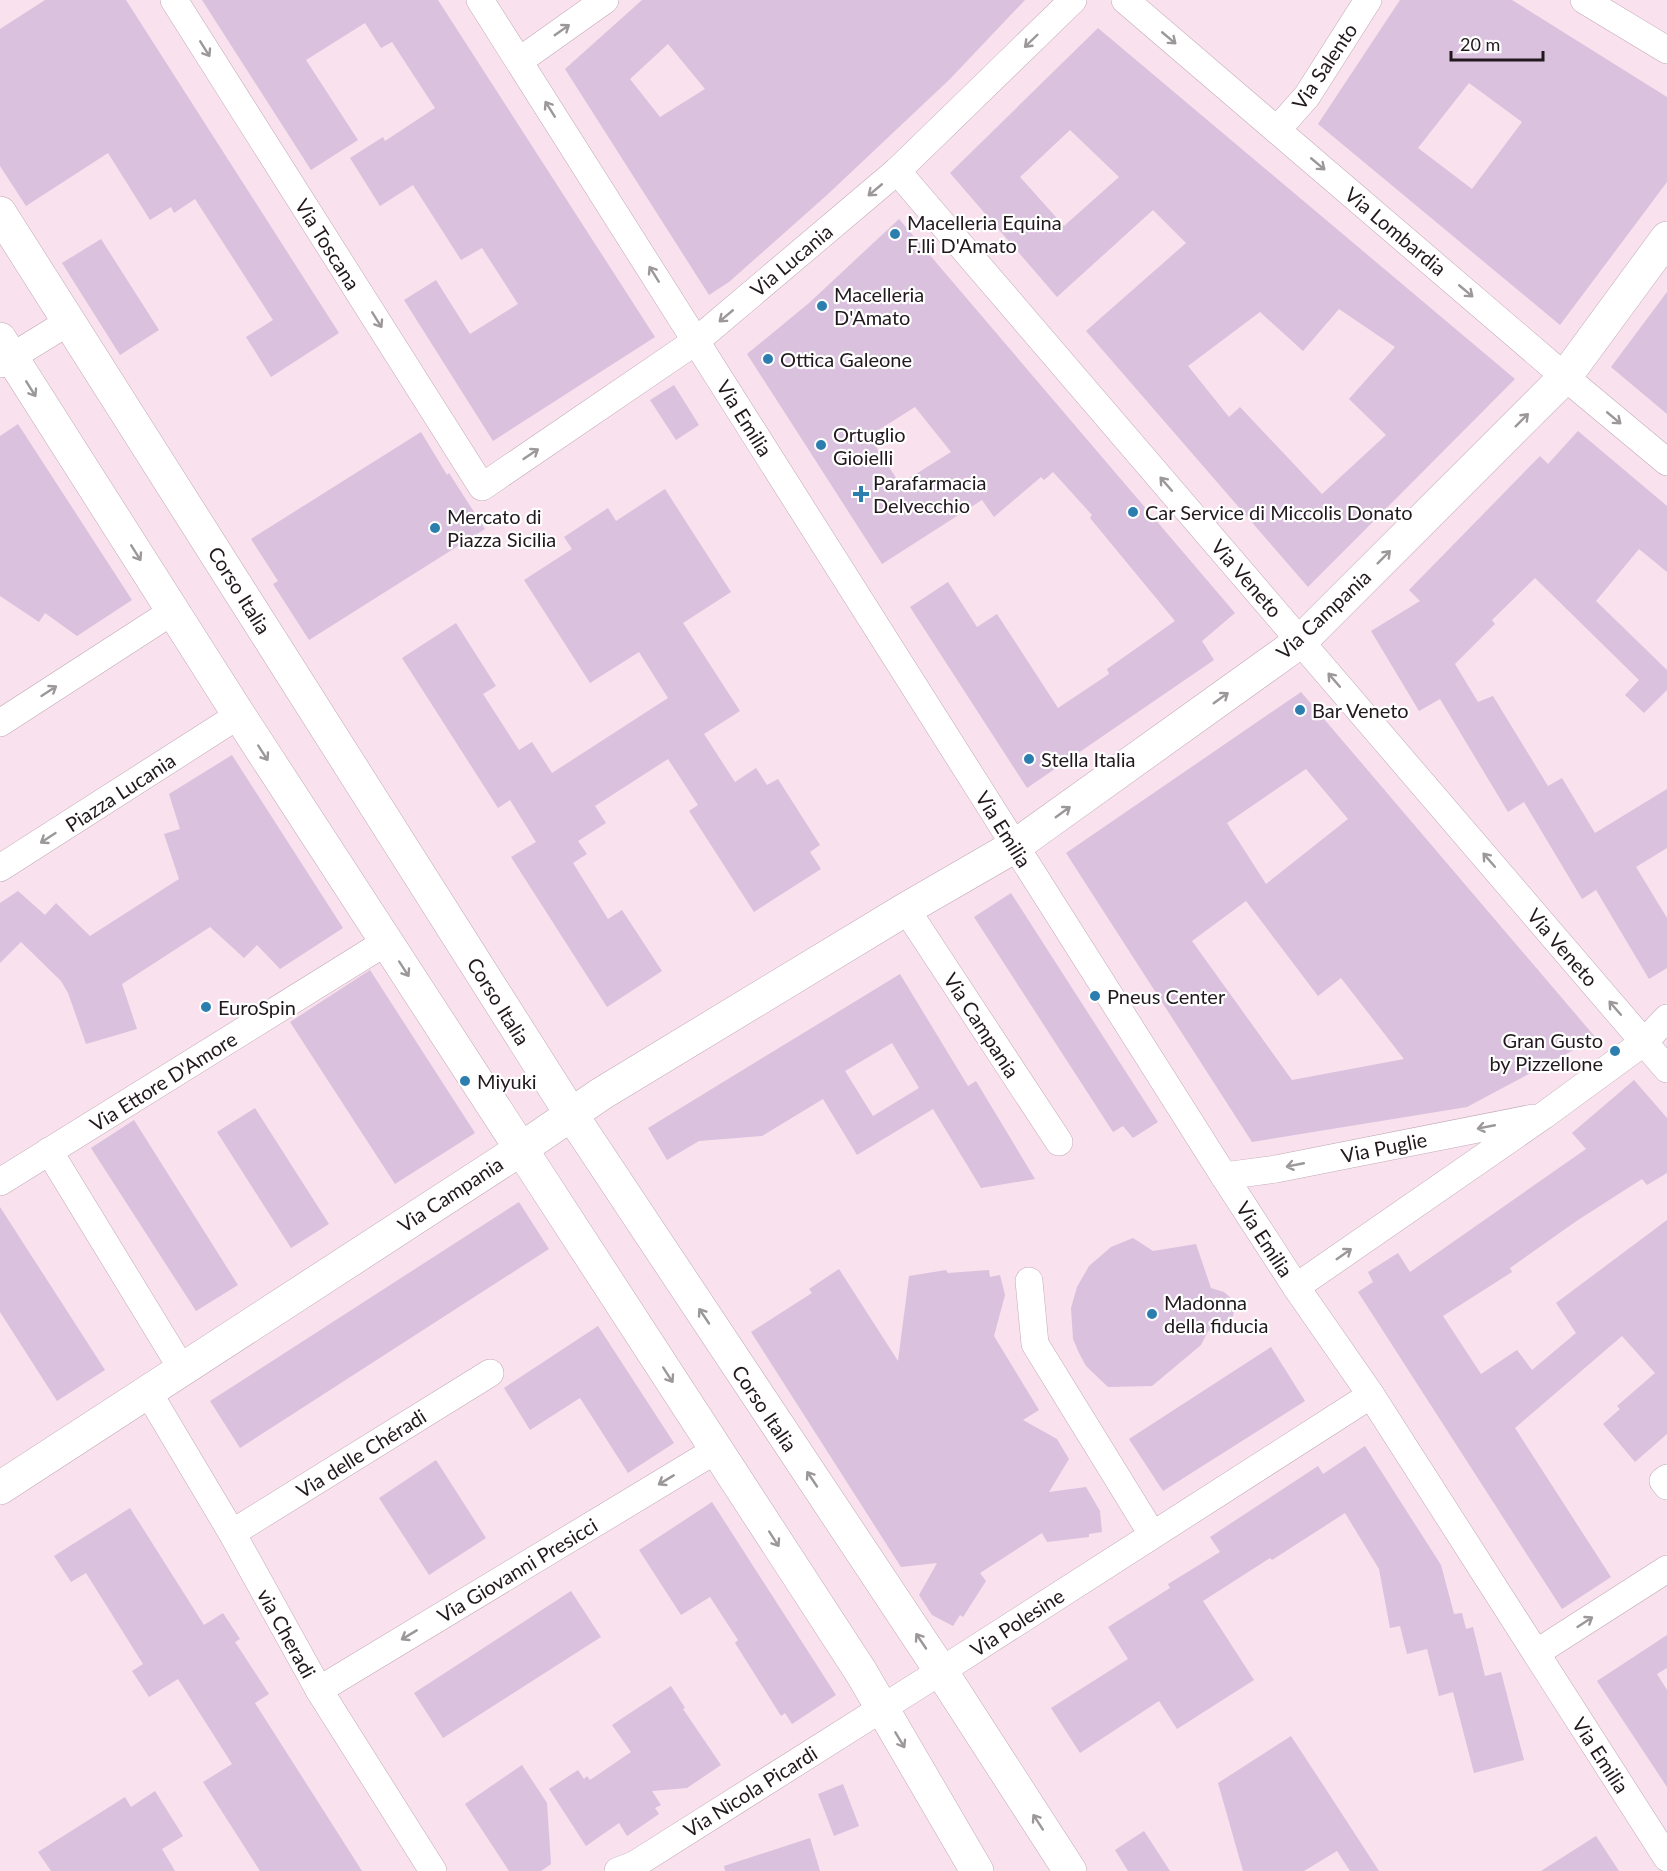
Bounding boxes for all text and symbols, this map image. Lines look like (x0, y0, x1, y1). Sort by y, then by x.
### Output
street label: Via Salento (1286, 18, 1362, 114)
one-way arrow (554, 24, 570, 37)
scale bar (1451, 24, 1542, 62)
one-way arrow (1161, 31, 1176, 45)
one-way arrow (1024, 33, 1039, 48)
text: 20 m (1460, 33, 1500, 55)
one-way arrow (199, 41, 211, 57)
one-way arrow (543, 101, 555, 118)
one-way arrow (1310, 158, 1326, 171)
street label: Via Lombardia (1341, 182, 1451, 280)
one-way arrow (867, 183, 883, 196)
street label: Via Toscana (291, 194, 365, 294)
place label: Macelleria Equina F.lli D'Amato (907, 210, 1062, 257)
street label: Via Lucania (745, 219, 837, 301)
marker: Macelleria Equina F.lli D'Amato (888, 227, 902, 241)
one-way arrow (647, 266, 659, 283)
place label: Macelleria D'Amato (834, 282, 924, 329)
one-way arrow (1458, 284, 1473, 298)
marker: Macelleria D'Amato (815, 299, 829, 313)
one-way arrow (719, 309, 734, 323)
one-way arrow (370, 312, 383, 329)
place label: Ottica Galeone (780, 347, 912, 371)
marker: Ottica Galeone (761, 352, 775, 366)
street label: Via Emilia (712, 375, 778, 461)
one-way arrow (26, 380, 38, 397)
one-way arrow (1606, 411, 1622, 424)
one-way arrow (1515, 412, 1530, 427)
place label: Ortuglio Gioielli (833, 422, 906, 469)
marker: Ortuglio Gioielli (814, 438, 828, 452)
one-way arrow (522, 448, 538, 460)
place label: Parafarmacia Delvecchio (873, 470, 986, 517)
one-way arrow (1159, 477, 1173, 492)
marker: Parafarmacia Delvecchio (854, 487, 868, 501)
place label: Car Service di Miccolis Donato (1145, 500, 1413, 524)
place label: Mercato di Piazza Sicilia (447, 504, 556, 551)
marker: Car Service di Miccolis Donato (1126, 505, 1140, 519)
marker: Mercato di Piazza Sicilia (428, 521, 442, 535)
street label: Via Veneto (1207, 534, 1287, 622)
street label: Corso Italia (204, 542, 276, 638)
one-way arrow (130, 544, 142, 561)
one-way arrow (1377, 550, 1392, 565)
street label: Via Campania (1271, 564, 1375, 664)
one-way arrow (1328, 672, 1341, 688)
one-way arrow (40, 685, 57, 697)
one-way arrow (1213, 692, 1229, 704)
place label: Bar Veneto (1312, 698, 1409, 722)
marker: Bar Veneto (1293, 703, 1307, 717)
one-way arrow (258, 744, 270, 761)
place label: Stella Italia (1041, 747, 1135, 771)
street label: Piazza Lucania (61, 748, 179, 836)
marker: Stella Italia (1022, 752, 1036, 766)
street label: Via Emilia (971, 786, 1037, 872)
one-way arrow (1054, 806, 1070, 818)
one-way arrow (40, 832, 57, 844)
one-way arrow (1482, 852, 1495, 868)
street label: Via Veneto (1523, 903, 1603, 991)
street label: Corso Italia (463, 953, 535, 1049)
one-way arrow (398, 960, 410, 977)
street label: Via Campania (939, 968, 1025, 1082)
place label: Pneus Center (1107, 984, 1226, 1008)
marker: Pneus Center (1088, 989, 1102, 1003)
place label: EuroSpin (218, 995, 296, 1019)
marker: EuroSpin (199, 1000, 213, 1014)
one-way arrow (1609, 1000, 1622, 1016)
street label: Via Ettore D'Amore (85, 1026, 241, 1136)
place label: Gran Gusto by Pizzellone (1489, 1028, 1603, 1075)
marker: Gran Gusto by Pizzellone (1608, 1044, 1622, 1058)
place label: Miyuki (477, 1069, 537, 1093)
marker: Miyuki (458, 1074, 472, 1088)
one-way arrow (1477, 1122, 1496, 1133)
street label: Via Puglie (1339, 1127, 1429, 1167)
street label: Via Campania (393, 1151, 507, 1237)
one-way arrow (1285, 1160, 1305, 1171)
street label: Via Emilia (1232, 1197, 1298, 1281)
one-way arrow (1336, 1248, 1352, 1260)
place label: Madonna della fiducia (1164, 1290, 1268, 1337)
marker: Madonna della fiducia (1145, 1307, 1159, 1321)
one-way arrow (698, 1309, 710, 1325)
street label: Corso Italia (727, 1360, 803, 1456)
one-way arrow (662, 1367, 674, 1383)
street label: Via delle Chéradi (292, 1403, 430, 1503)
one-way arrow (806, 1470, 819, 1487)
one-way arrow (658, 1474, 675, 1486)
street label: Via Giovanni Presicci (433, 1513, 601, 1627)
one-way arrow (768, 1530, 780, 1547)
street label: Via Polesine (966, 1583, 1068, 1661)
street label: via Cheradi (253, 1584, 321, 1682)
one-way arrow (1576, 1615, 1593, 1627)
one-way arrow (401, 1629, 418, 1641)
one-way arrow (915, 1633, 927, 1649)
street label: Via Emilia (1568, 1713, 1634, 1797)
one-way arrow (894, 1731, 906, 1748)
street label: Via Nicola Picardi (679, 1740, 821, 1842)
one-way arrow (1032, 1814, 1044, 1831)

